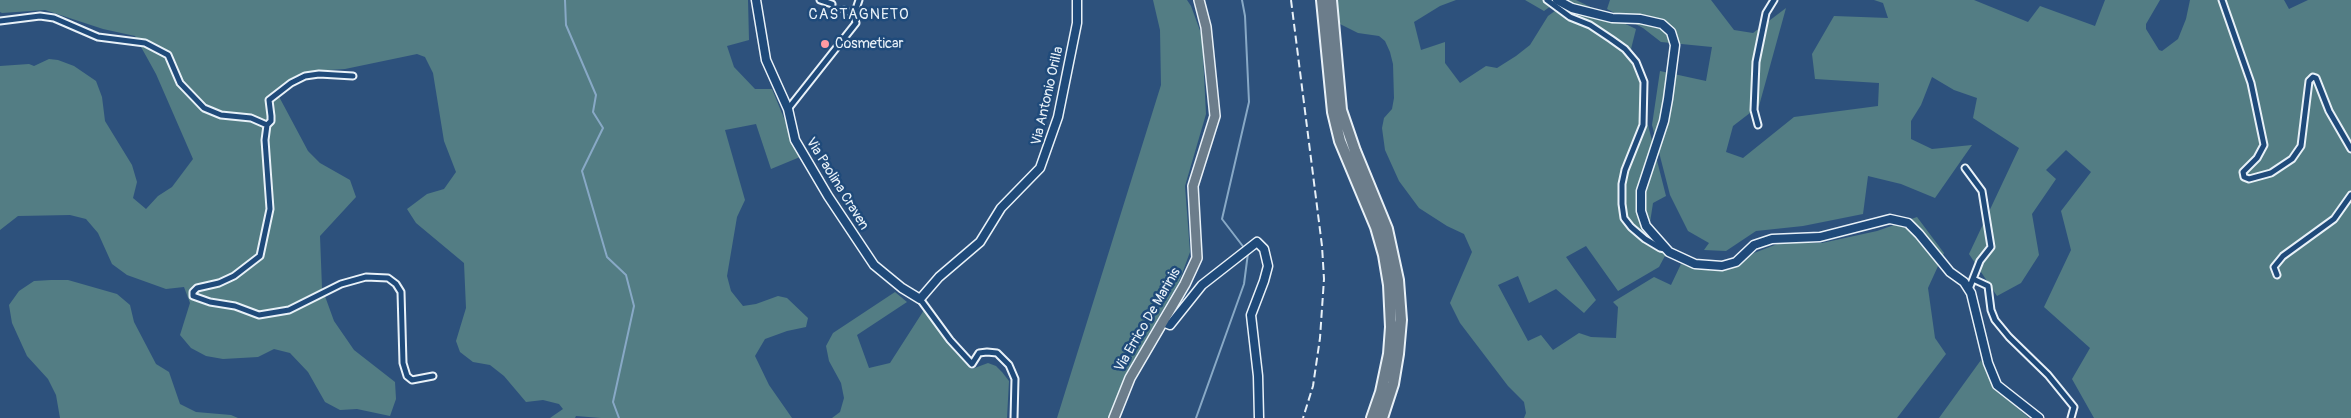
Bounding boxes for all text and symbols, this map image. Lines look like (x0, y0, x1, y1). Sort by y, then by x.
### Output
district label: CASTAGNETO (807, 6, 911, 24)
place label: Cosmeticar (835, 36, 904, 52)
marker: Cosmeticar (819, 38, 831, 50)
street label: Via Antonio Orilla (1028, 45, 1068, 147)
street label: Via Paolina Craven (802, 135, 872, 233)
street label: Via Errico De Marinis (1111, 265, 1185, 375)

